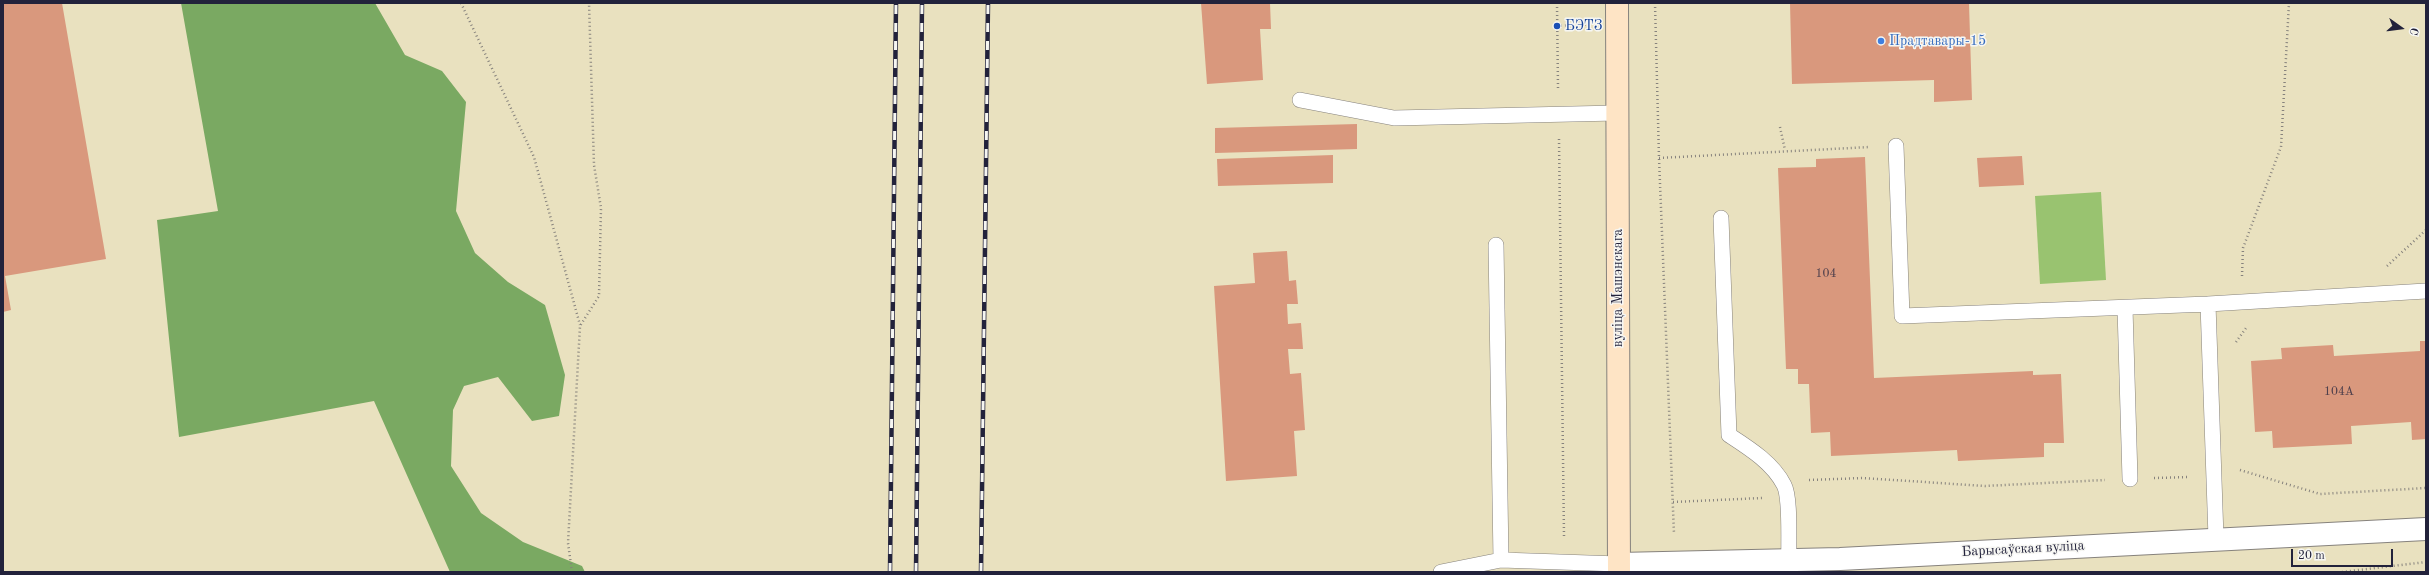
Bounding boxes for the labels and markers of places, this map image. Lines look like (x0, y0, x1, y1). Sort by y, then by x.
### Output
place label: БЭТЗ (1565, 18, 1603, 34)
marker: БЭТЗ (1552, 21, 1562, 31)
place label: Прадтавары-15 (1889, 33, 1986, 49)
marker: Прадтавары-15 (1876, 36, 1886, 46)

